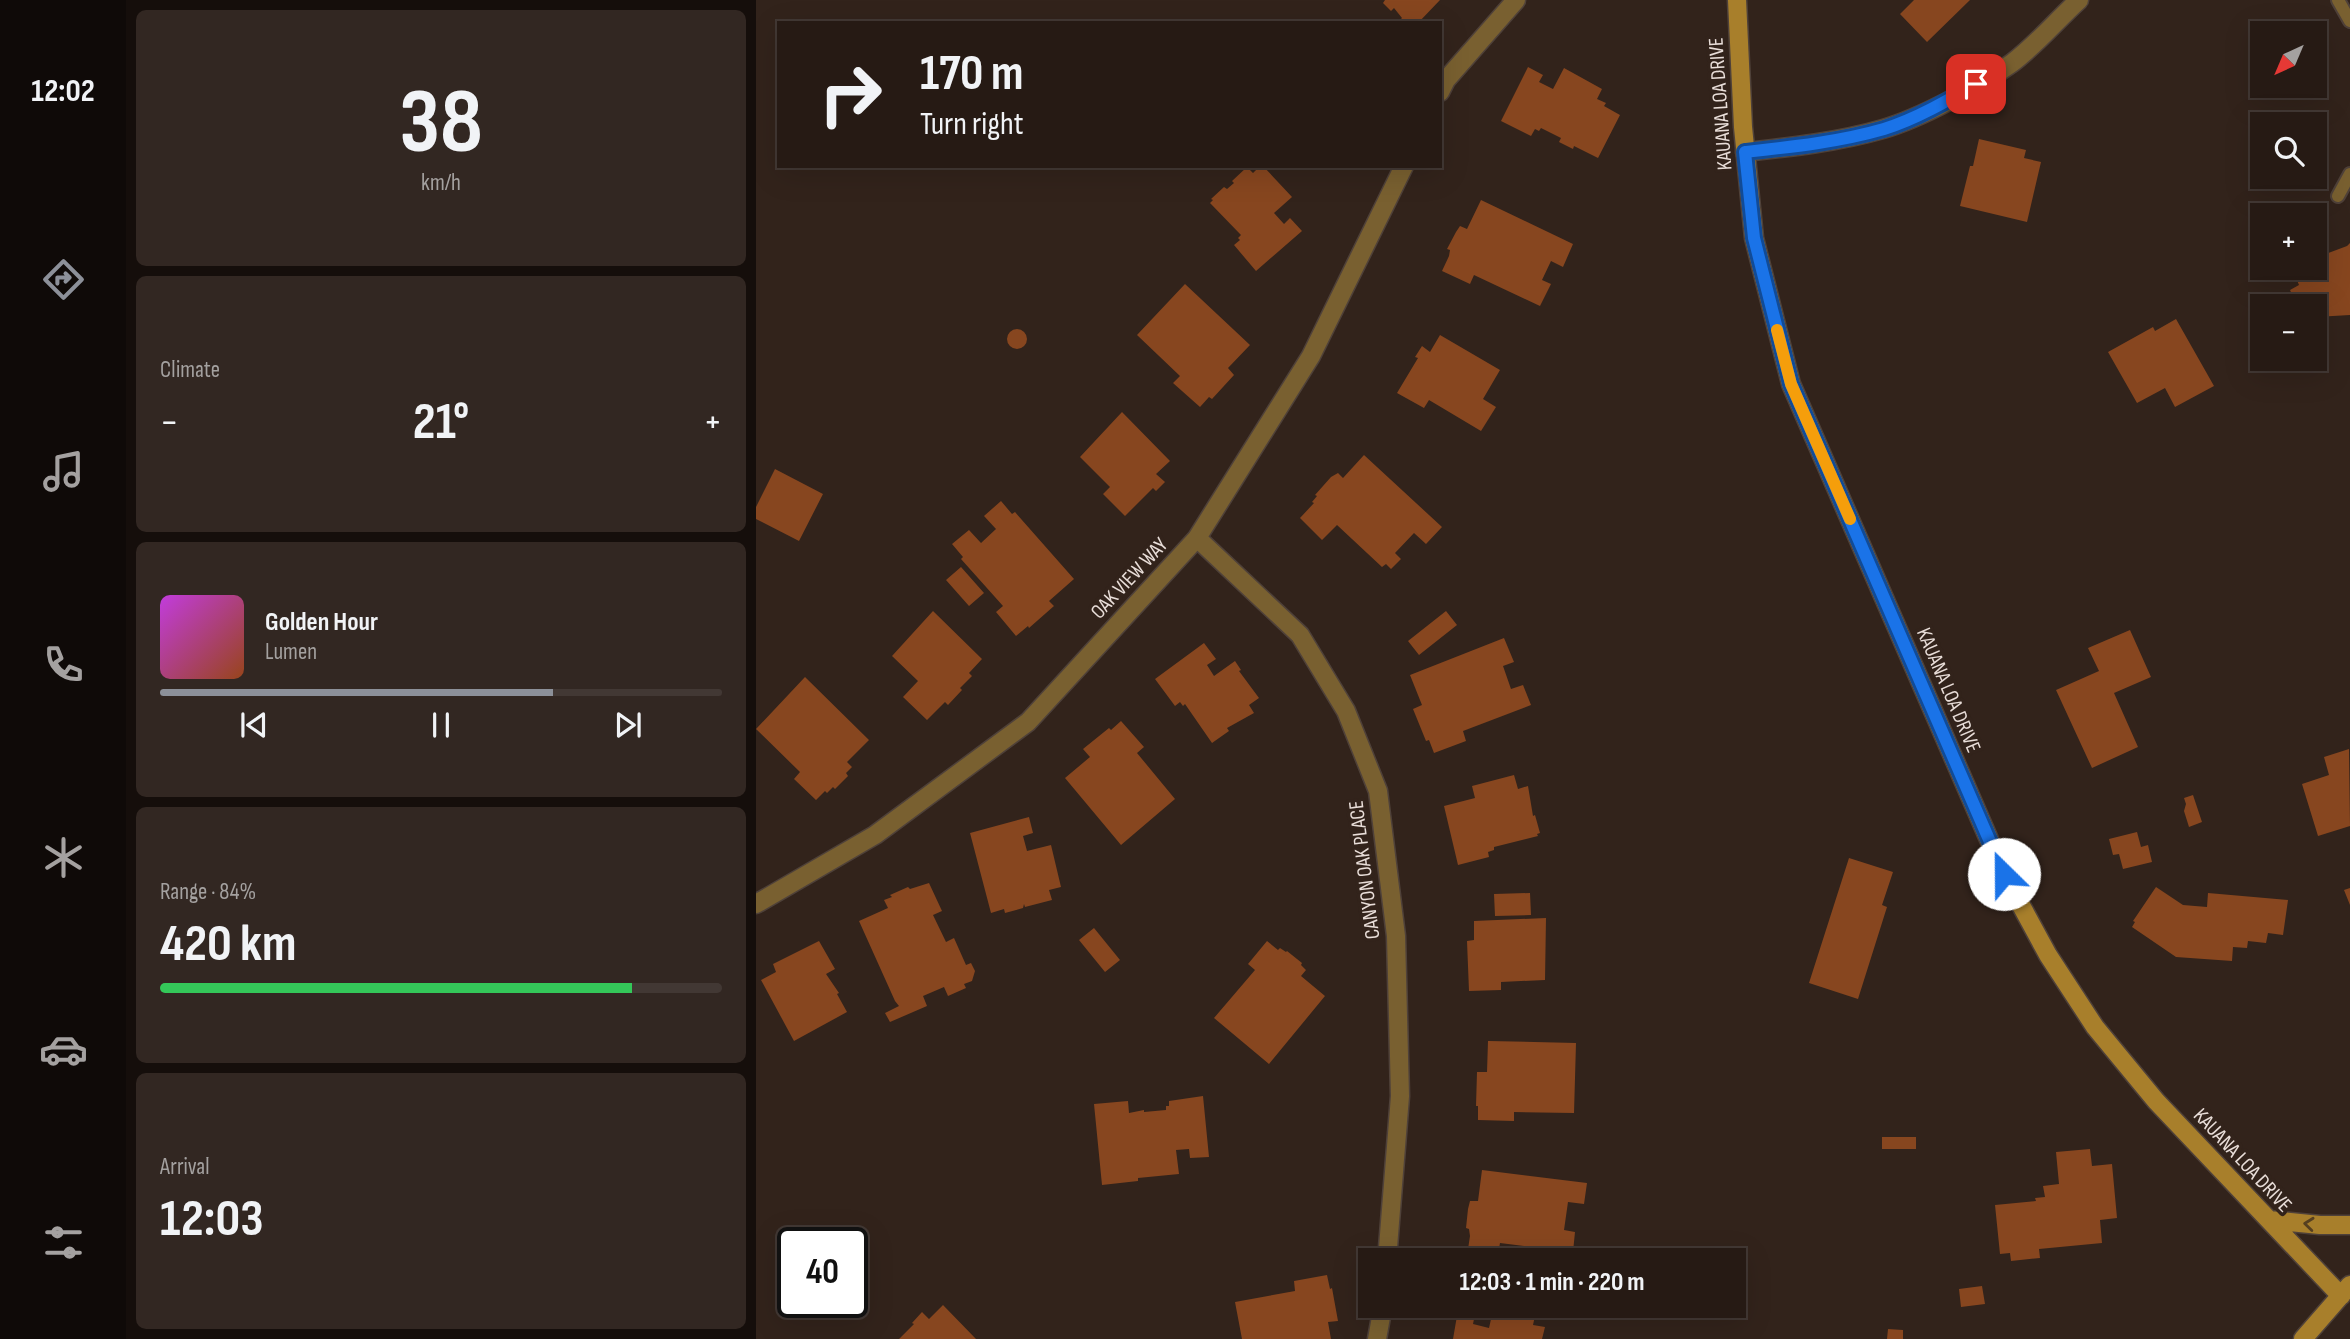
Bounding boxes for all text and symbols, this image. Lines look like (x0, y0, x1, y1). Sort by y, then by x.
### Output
north arrow (2250, 21, 2328, 98)
map controls (2250, 21, 2327, 371)
street label: KAUANA LOA DRIVE (1703, 37, 1738, 171)
text: 170 m (920, 45, 1024, 104)
icon: right (805, 49, 896, 140)
pin (1946, 54, 2006, 114)
icon: arrive (1957, 65, 1995, 103)
text: 38 (399, 69, 483, 178)
text: 12:02 (31, 72, 95, 111)
text: Turn right (920, 105, 1024, 144)
button: search (2250, 112, 2327, 189)
text: km/h (421, 169, 461, 197)
button: + (2250, 203, 2327, 280)
icon: directions (39, 255, 88, 304)
button: − (2250, 294, 2327, 371)
text: Climate (160, 356, 220, 384)
text: 21° (413, 391, 469, 454)
text: − (160, 400, 179, 445)
text: + (703, 400, 722, 445)
icon: music (39, 447, 88, 496)
street label: OAK VIEW WAY (1086, 533, 1173, 624)
text: Golden Hour (265, 607, 378, 638)
street label: KAUANA LOA DRIVE (1911, 624, 1986, 756)
text: Lumen (265, 638, 317, 666)
icon: phone (39, 640, 88, 689)
icon: previous (235, 706, 273, 744)
icon: pause (422, 706, 460, 744)
icon: next (609, 706, 647, 744)
street label: CANYON OAK PLACE (1344, 799, 1385, 941)
icon: climate (39, 833, 88, 882)
position arrow (1967, 837, 2041, 911)
text: Range · 84% (160, 878, 256, 906)
text: 420 km (160, 913, 296, 976)
icon: car (39, 1025, 88, 1074)
street label: KAUANA LOA DRIVE (2188, 1103, 2297, 1218)
text: Arrival (160, 1153, 209, 1181)
text: 12:03 (160, 1188, 263, 1251)
one-way arrow (2303, 1217, 2314, 1232)
icon: filters (39, 1218, 88, 1267)
speed limit sign: 40 (777, 1227, 868, 1318)
text: 12:03 · 1 min · 220 m (1459, 1267, 1645, 1298)

